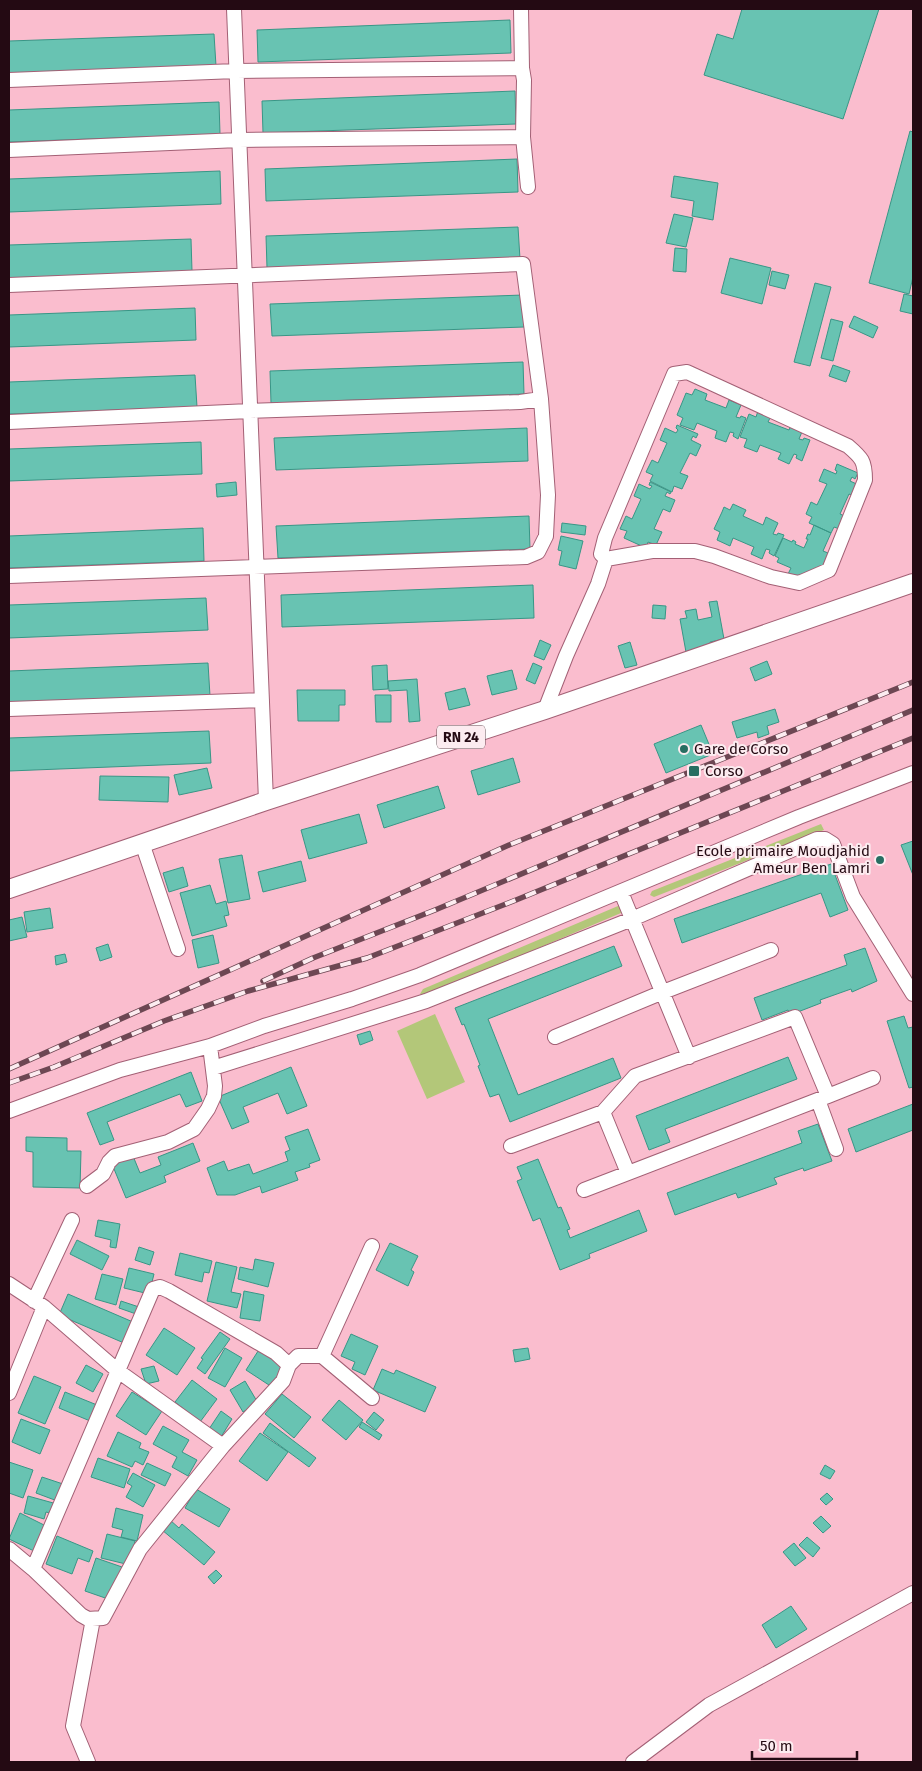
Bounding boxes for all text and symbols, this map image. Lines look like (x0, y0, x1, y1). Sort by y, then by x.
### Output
road number: RN 24 (437, 726, 485, 749)
place label: Gare de Corso (694, 740, 788, 758)
marker: Gare de Corso (678, 743, 690, 755)
place label: Corso (705, 762, 743, 780)
marker: Corso (687, 764, 701, 778)
place label: Ecole primaire Moudjahid Ameur Ben Lamri (696, 842, 870, 877)
marker: Ecole primaire Moudjahid Ameur Ben Lamri (874, 854, 886, 866)
scale bar (752, 1728, 857, 1760)
text: 50 m (760, 1737, 793, 1755)

